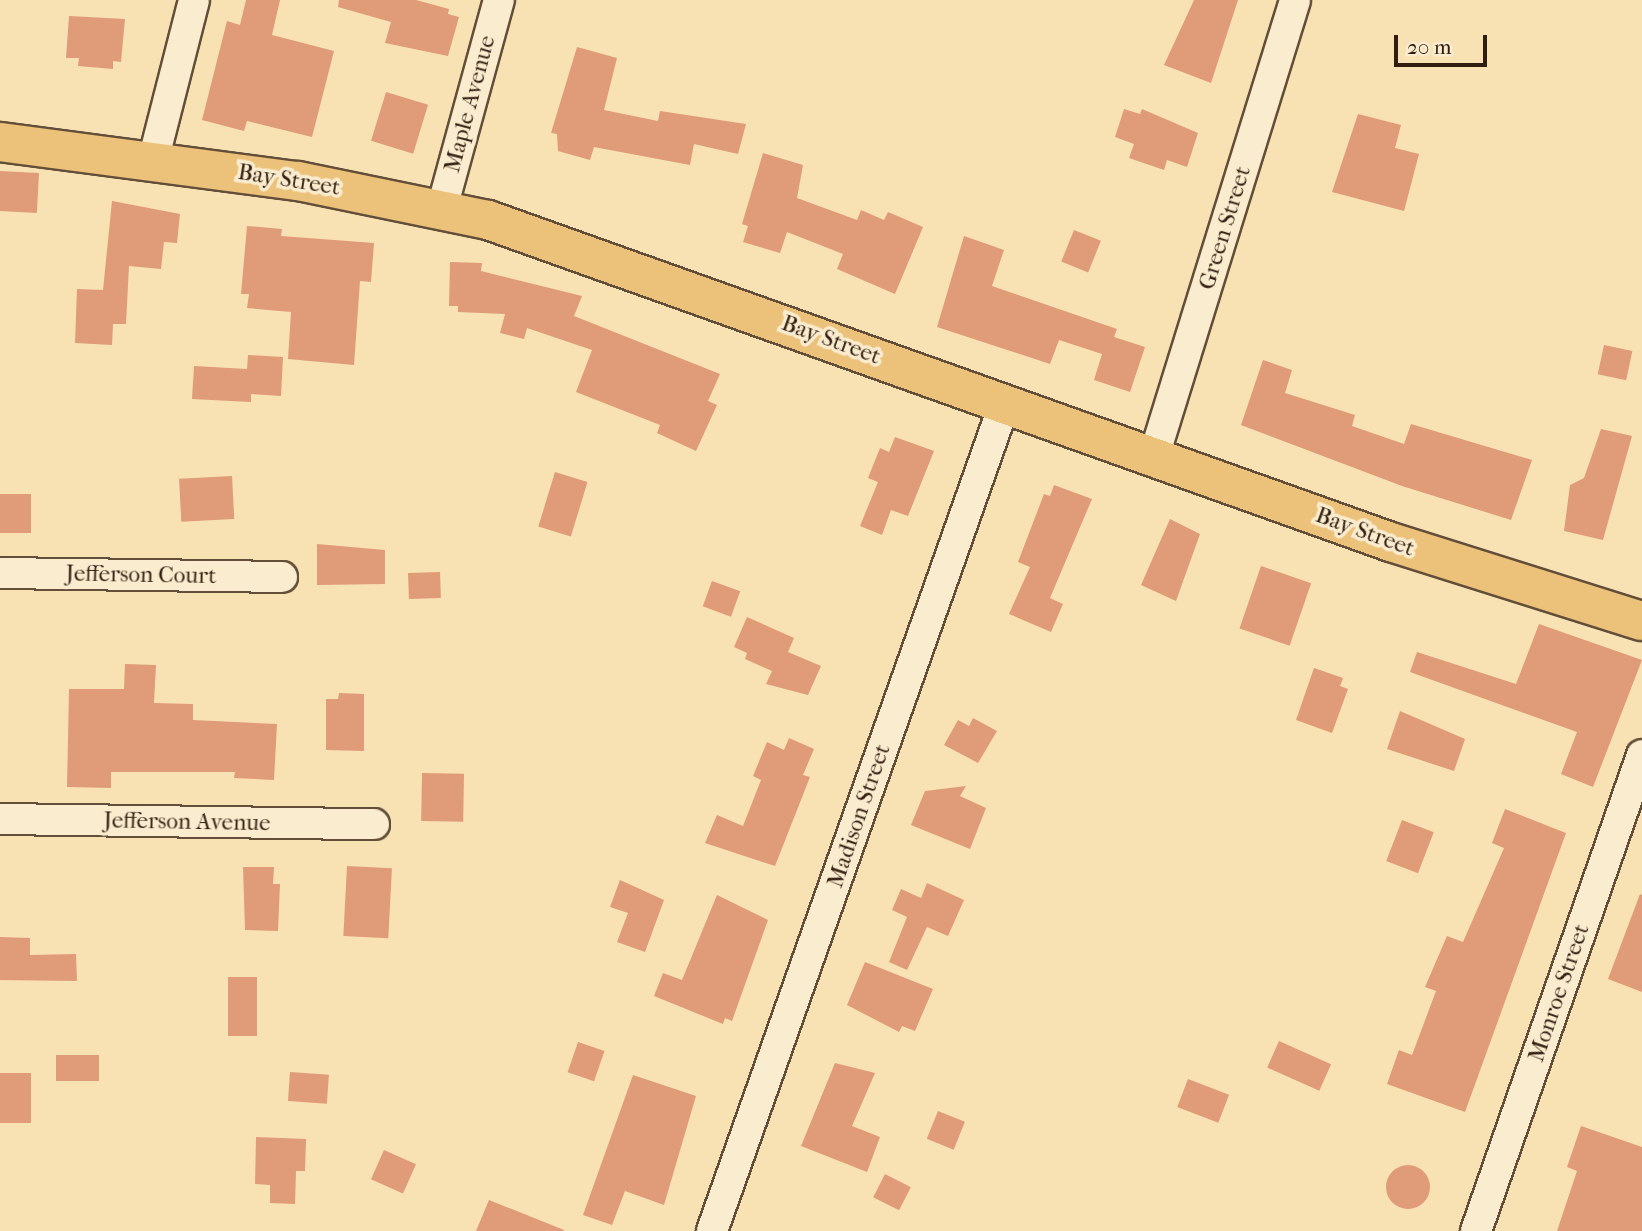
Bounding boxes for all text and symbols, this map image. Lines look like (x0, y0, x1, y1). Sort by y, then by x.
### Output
scale bar (1397, 21, 1490, 65)
street label: Maple Avenue (438, 32, 502, 176)
text: 20 m (1407, 35, 1451, 59)
street label: Bay Street (236, 158, 342, 202)
street label: Green Street (1193, 163, 1257, 293)
street label: Bay Street (778, 309, 884, 371)
street label: Bay Street (1312, 501, 1418, 563)
street label: Jefferson Court (65, 560, 217, 590)
street label: Madison Street (822, 741, 896, 891)
street label: Jefferson Avenue (103, 807, 271, 837)
street label: Monroe Street (1523, 920, 1595, 1066)

